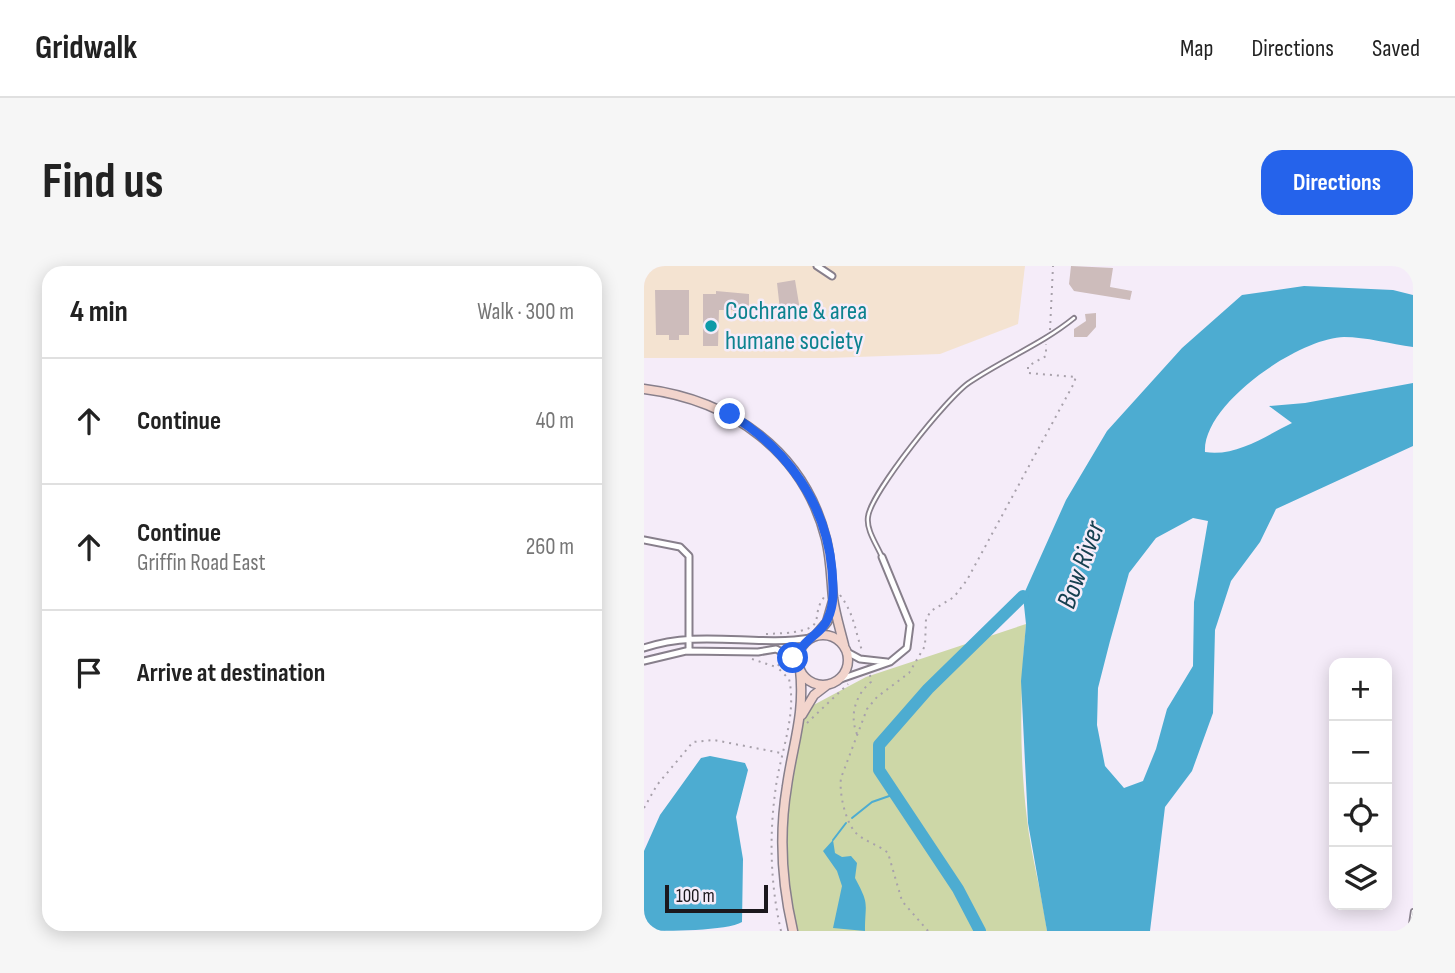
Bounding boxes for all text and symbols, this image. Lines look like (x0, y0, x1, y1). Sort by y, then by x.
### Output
text: Gridwalk (35, 28, 137, 68)
text: Map (1180, 34, 1213, 63)
text: Directions (1251, 34, 1334, 63)
text: Saved (1372, 34, 1420, 63)
button: Directions (1261, 150, 1413, 215)
text: Find us (42, 153, 164, 212)
text: 4 min (70, 294, 128, 330)
place label: Cochrane & area humane society (725, 296, 867, 357)
text: Walk · 300 m (477, 298, 574, 326)
marker: Cochrane & area humane society (703, 318, 719, 334)
route end (714, 398, 745, 429)
icon: ahead (70, 402, 108, 440)
text: Continue (137, 406, 221, 437)
text: 40 m (536, 407, 574, 435)
water label: Bow River (1050, 516, 1112, 613)
text: Continue (137, 518, 221, 549)
icon: ahead (70, 528, 108, 566)
text: 260 m (526, 533, 574, 561)
text: Griffin Road East (137, 549, 266, 577)
route start (777, 642, 808, 673)
icon: arrive (70, 654, 108, 692)
text: Arrive at destination (137, 658, 325, 689)
map controls (1329, 658, 1392, 910)
button: + (1329, 658, 1392, 721)
button: − (1329, 721, 1392, 784)
button: locate (1329, 784, 1392, 847)
button: layers (1329, 847, 1392, 910)
scale bar (665, 882, 768, 914)
text: 100 m (676, 885, 715, 908)

